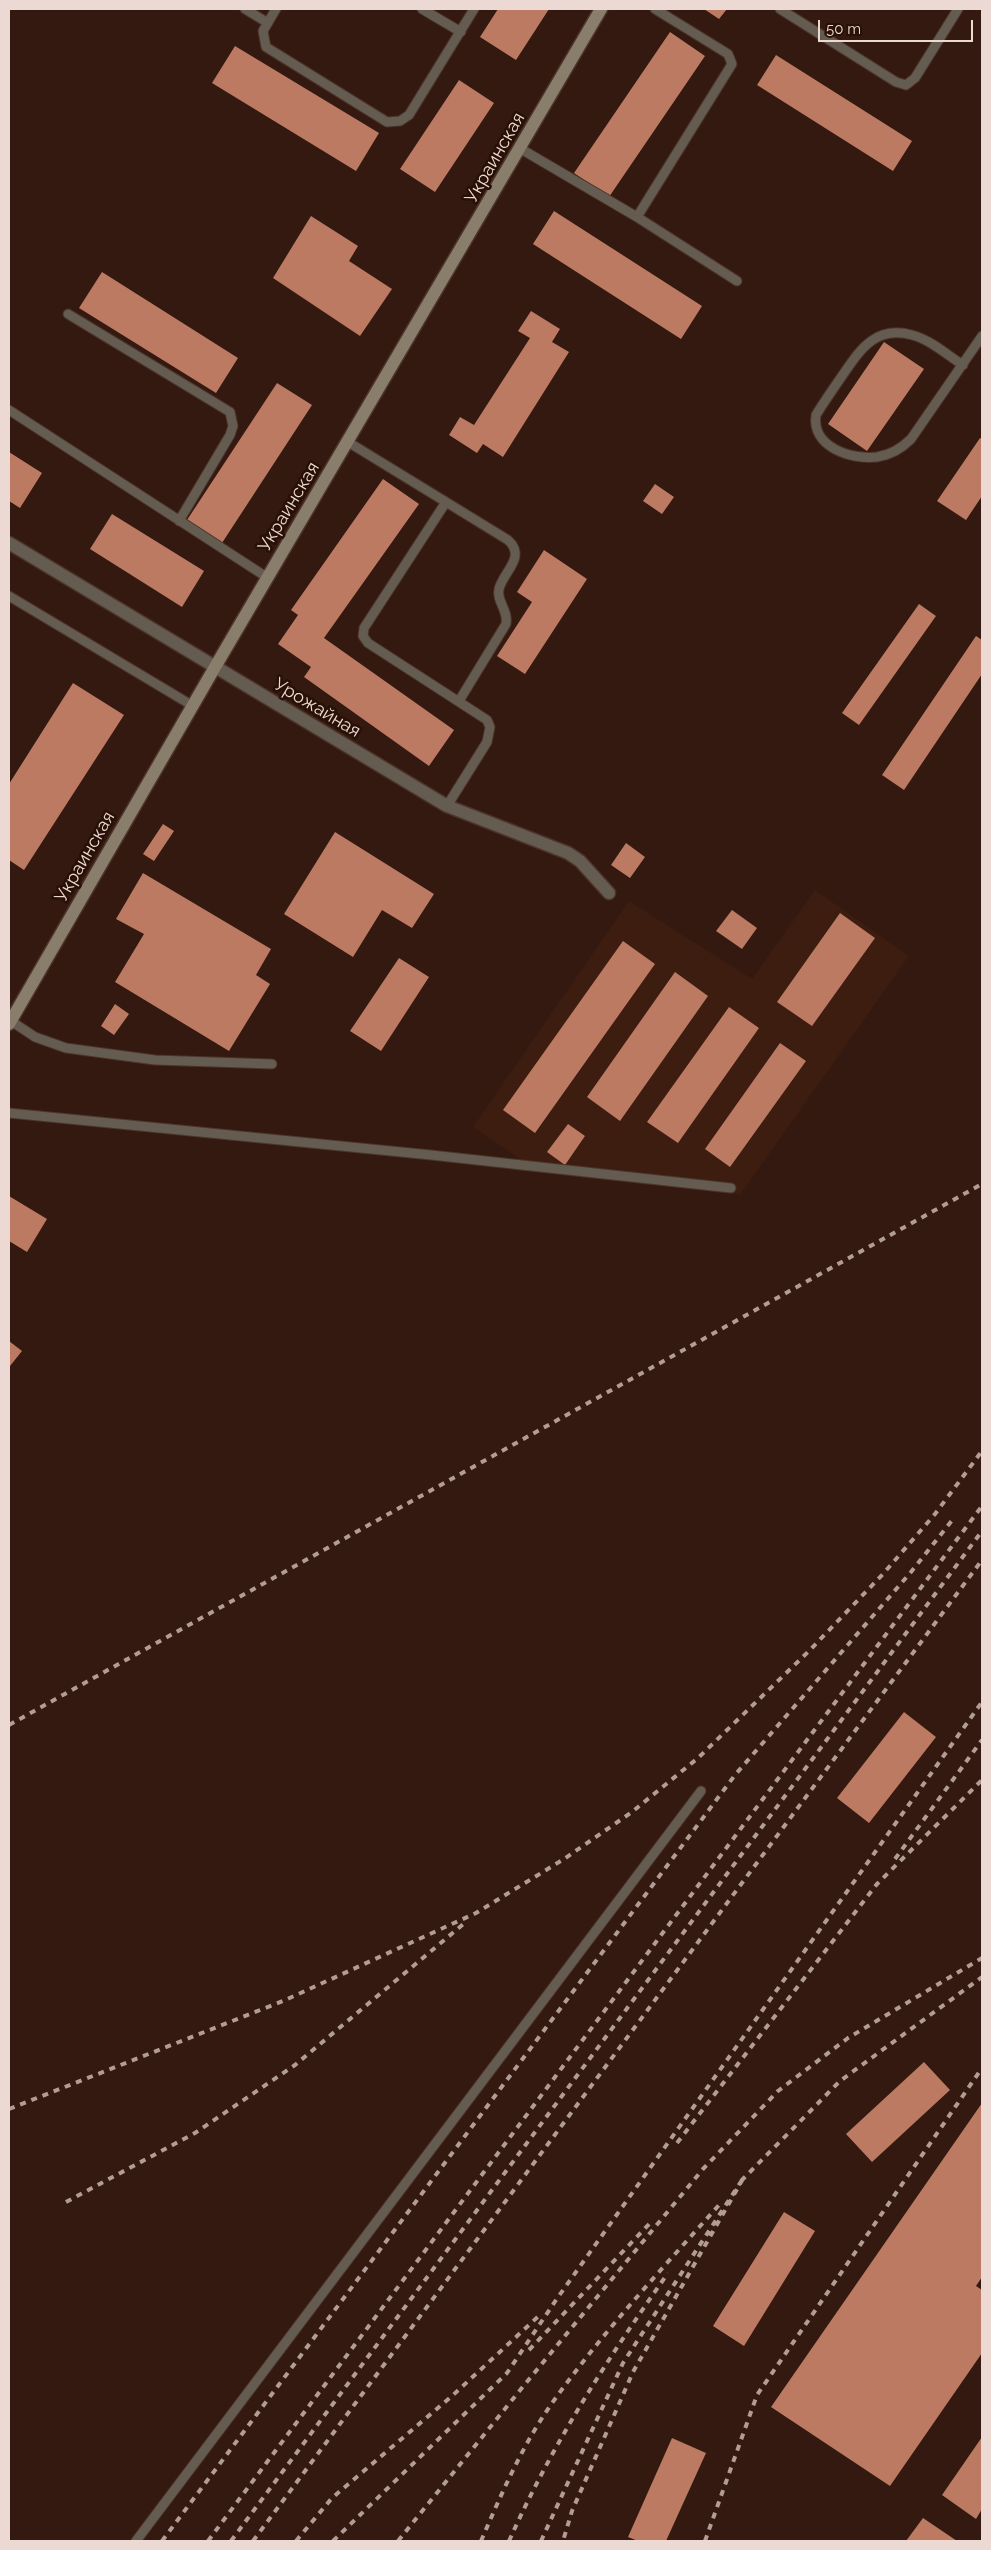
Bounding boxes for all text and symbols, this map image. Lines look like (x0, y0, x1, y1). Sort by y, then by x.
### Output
scale bar (821, 10, 976, 42)
text: 50 m (826, 20, 861, 38)
street label: Украинская (460, 109, 530, 207)
street label: Украинская (254, 458, 324, 556)
street label: Урожайная (270, 674, 364, 742)
street label: Украинская (50, 808, 120, 906)

